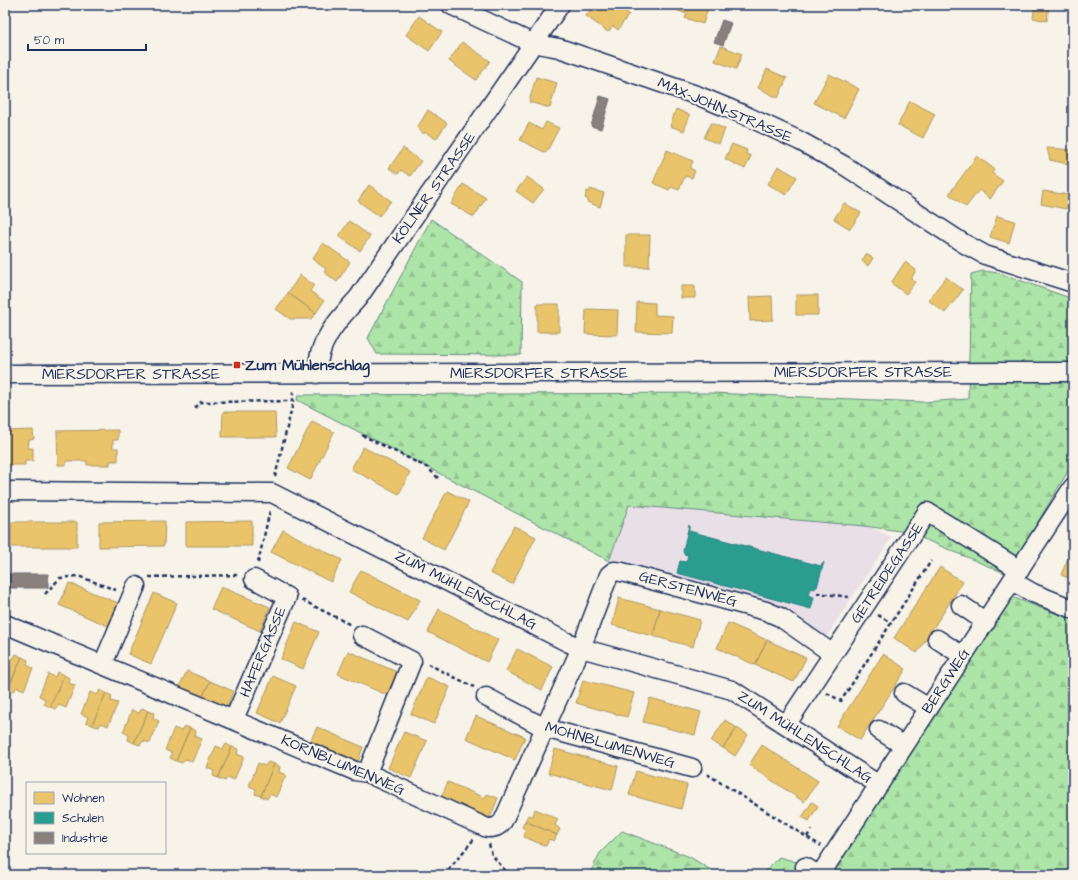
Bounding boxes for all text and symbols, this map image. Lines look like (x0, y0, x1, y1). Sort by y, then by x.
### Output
scale bar (28, 26, 146, 52)
text: 50 m (34, 32, 65, 49)
street label: MAX-JOHN-STRASSE (655, 72, 796, 148)
street label: KÖLNER STRASSE (388, 128, 481, 248)
place label: Zum Mühlenschlag (245, 355, 370, 378)
marker: Zum Mühlenschlag (232, 360, 242, 370)
street label: MIERSDORFER STRASSE (774, 362, 952, 383)
street label: MIERSDORFER STRASSE (450, 363, 628, 384)
street label: MIERSDORFER STRASSE (42, 364, 220, 385)
street label: GETREIDEGASSE (846, 518, 929, 627)
street label: ZUM MÜHLENSCHLAG (391, 545, 541, 635)
street label: GERSTENWEG (637, 566, 740, 612)
street label: HAFERGASSE (234, 603, 292, 701)
street label: BERGWEG (917, 644, 975, 718)
street label: ZUM MÜHLENSCHLAG (733, 685, 877, 789)
street label: MOHNBLUMENWEG (542, 716, 678, 774)
street label: KORNBLUMENWEG (278, 729, 409, 801)
legend (26, 782, 166, 854)
text: Wohnen (62, 790, 104, 807)
text: Schulen (62, 810, 104, 827)
text: Industrie (62, 830, 108, 847)

